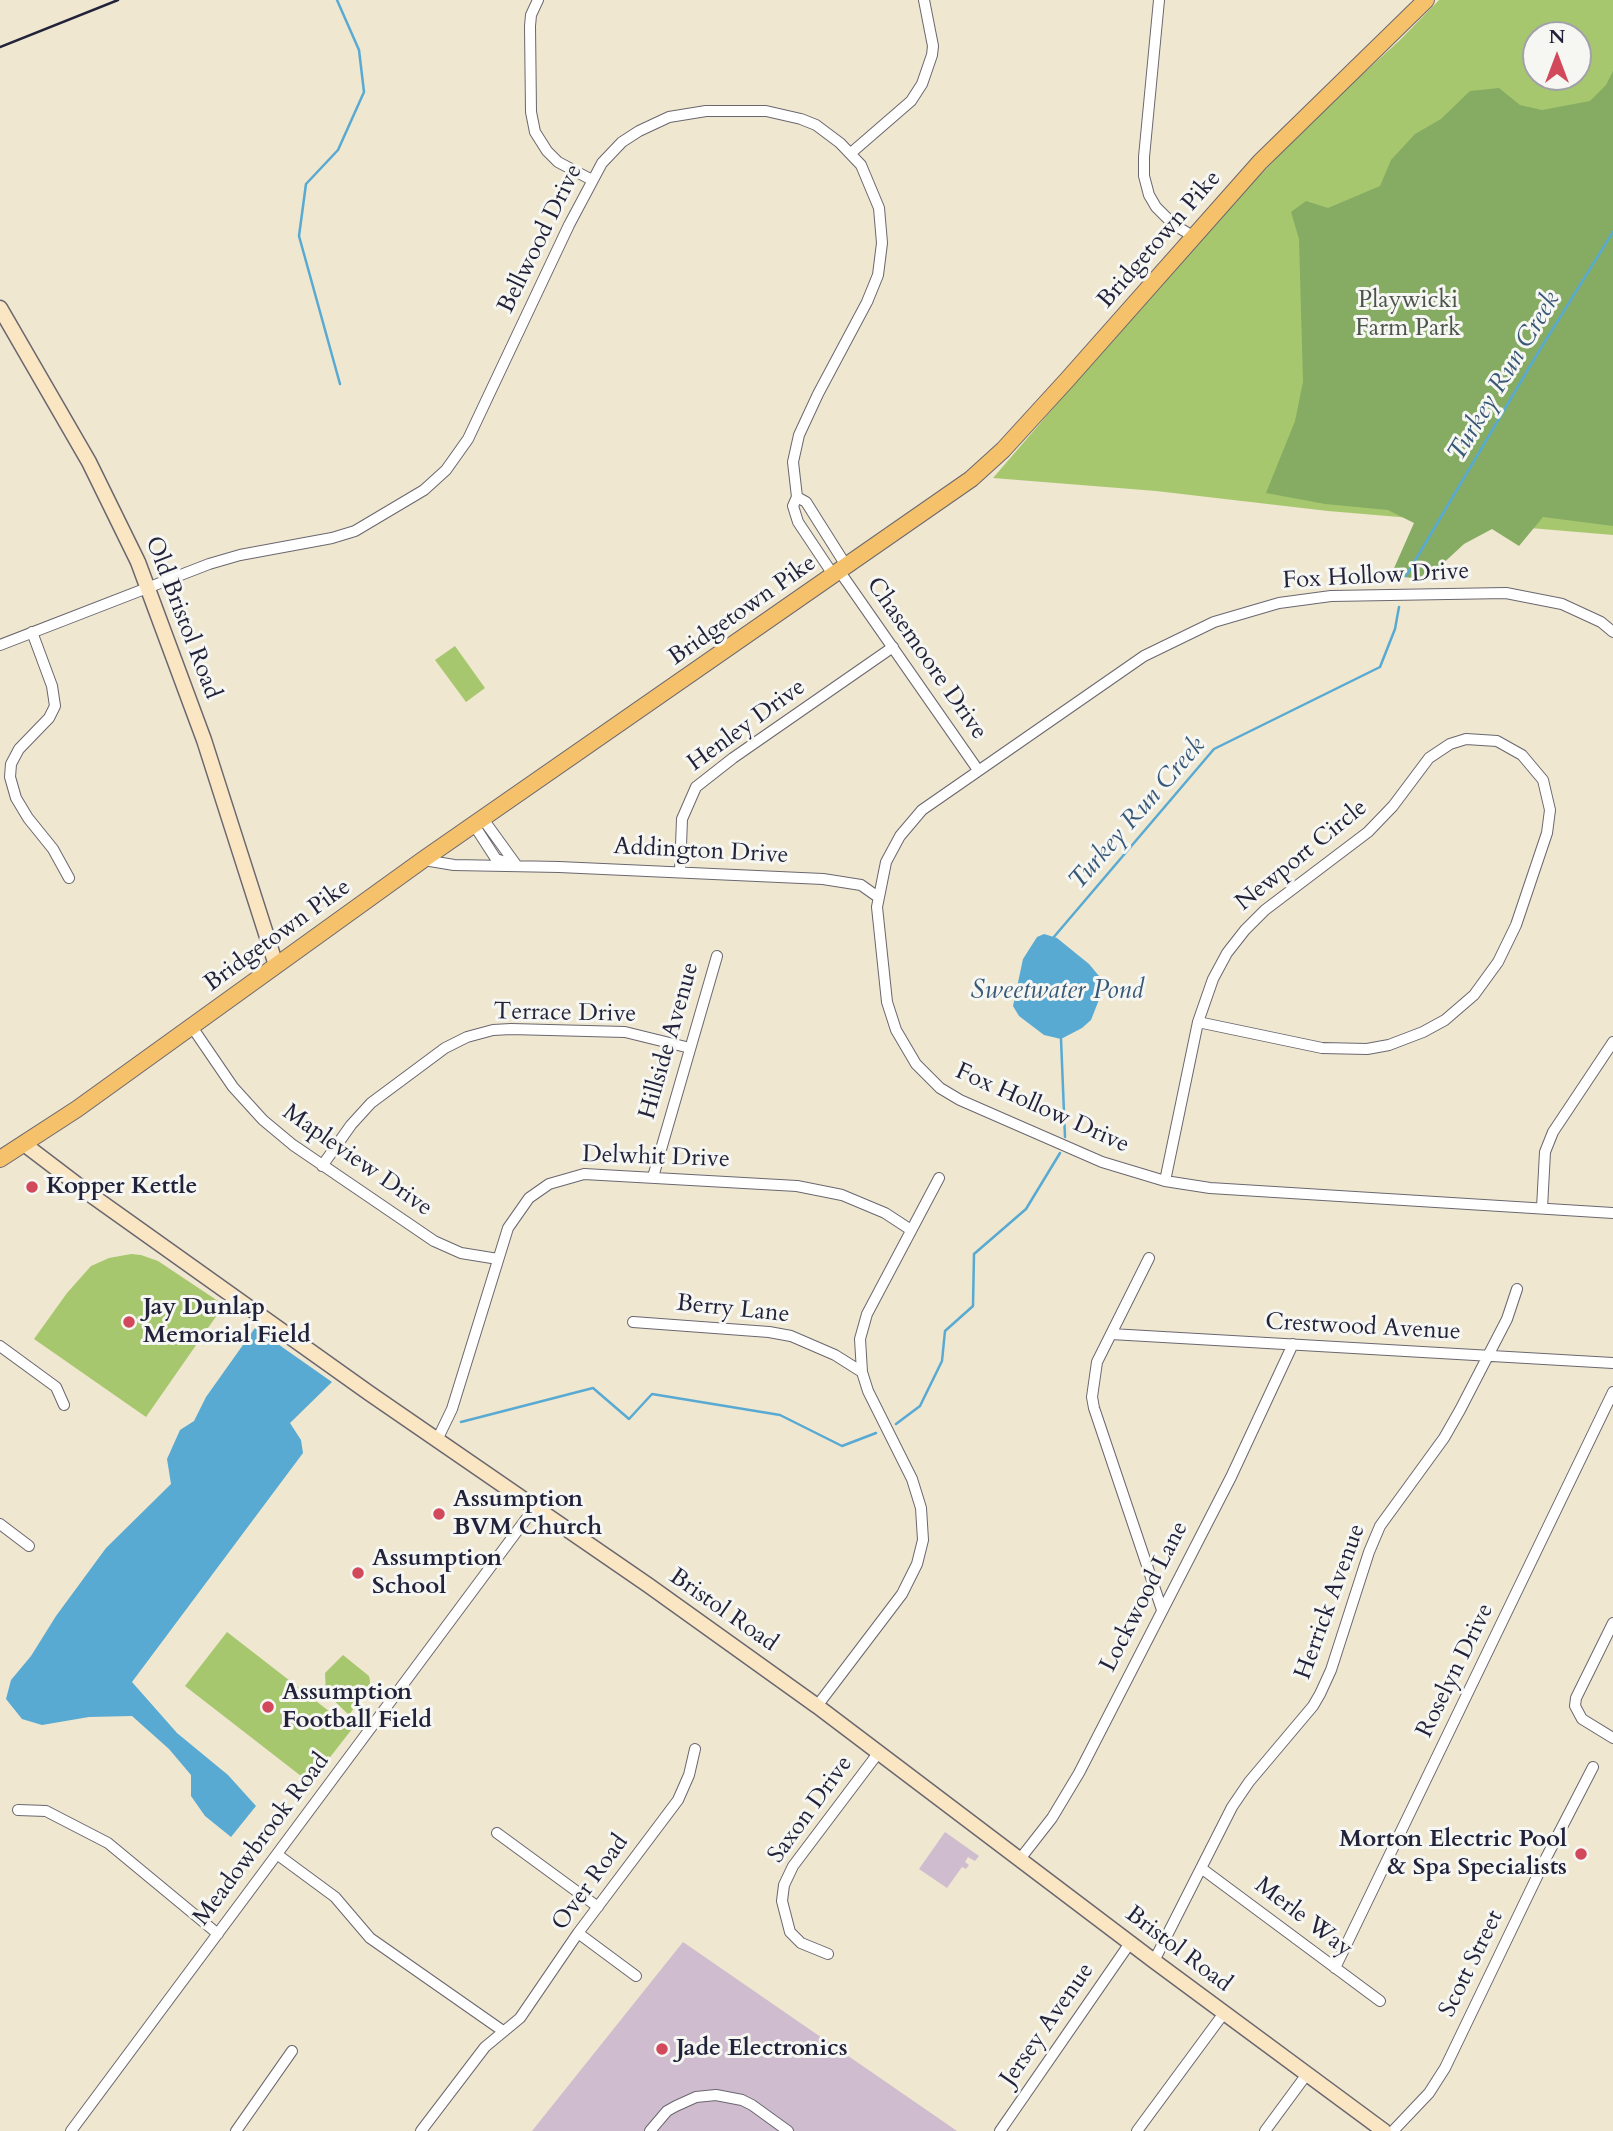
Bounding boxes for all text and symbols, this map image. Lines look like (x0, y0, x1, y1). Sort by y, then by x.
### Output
north arrow (1522, 21, 1592, 91)
text: N (1549, 24, 1565, 50)
street label: Bellwood Drive (493, 160, 589, 318)
street label: Bridgetown Pike (1092, 165, 1228, 315)
park label: Playwicki Farm Park (1355, 287, 1461, 343)
water label: Turkey Run Creek (1442, 287, 1568, 467)
street label: Old Bristol Road (138, 533, 226, 703)
street label: Bridgetown Pike (664, 549, 822, 673)
street label: Fox Hollow Drive (1282, 558, 1470, 596)
street label: Chasemoore Drive (859, 572, 993, 746)
street label: Henley Drive (682, 674, 812, 778)
water label: Turkey Run Creek (1063, 731, 1213, 897)
street label: Newport Circle (1230, 794, 1374, 918)
street label: Addington Drive (613, 833, 789, 871)
street label: Bridgetown Pike (199, 873, 357, 999)
street label: Hillside Avenue (634, 959, 706, 1123)
water label: Sweetwater Pond (970, 976, 1144, 1008)
street label: Terrace Drive (493, 998, 637, 1030)
street label: Fox Hollow Drive (951, 1058, 1133, 1160)
street label: Mapleview Drive (277, 1099, 437, 1223)
street label: Delwhit Drive (582, 1141, 730, 1175)
place label: Kopper Kettle (46, 1173, 197, 1201)
marker: Kopper Kettle (24, 1179, 40, 1195)
street label: Berry Lane (675, 1290, 791, 1330)
place label: Jay Dunlap Memorial Field (143, 1294, 311, 1350)
street label: Crestwood Avenue (1264, 1308, 1462, 1348)
marker: Jay Dunlap Memorial Field (121, 1314, 137, 1330)
place label: Assumption BVM Church (453, 1486, 602, 1542)
marker: Assumption BVM Church (431, 1506, 447, 1522)
street label: Lockwood Lane (1095, 1517, 1195, 1677)
street label: Herrick Avenue (1290, 1520, 1372, 1684)
place label: Assumption School (372, 1545, 502, 1601)
street label: Bristol Road (663, 1563, 783, 1659)
marker: Assumption School (350, 1565, 366, 1581)
street label: Roselyn Drive (1411, 1599, 1501, 1743)
place label: Assumption Football Field (282, 1679, 432, 1735)
marker: Assumption Football Field (260, 1699, 276, 1715)
street label: Meadowbrook Road (188, 1748, 336, 1932)
street label: Saxon Drive (762, 1751, 860, 1869)
place label: Morton Electric Pool & Spa Specialists (1339, 1826, 1567, 1882)
street label: Over Road (547, 1829, 635, 1937)
marker: Morton Electric Pool & Spa Specialists (1573, 1846, 1589, 1862)
street label: Merle Way (1248, 1872, 1358, 1964)
street label: Bristol Road (1119, 1901, 1237, 1999)
street label: Scott Street (1434, 1906, 1510, 2022)
street label: Jersey Avenue (995, 1958, 1101, 2092)
place label: Jade Electronics (676, 2035, 848, 2063)
marker: Jade Electronics (654, 2041, 670, 2057)

